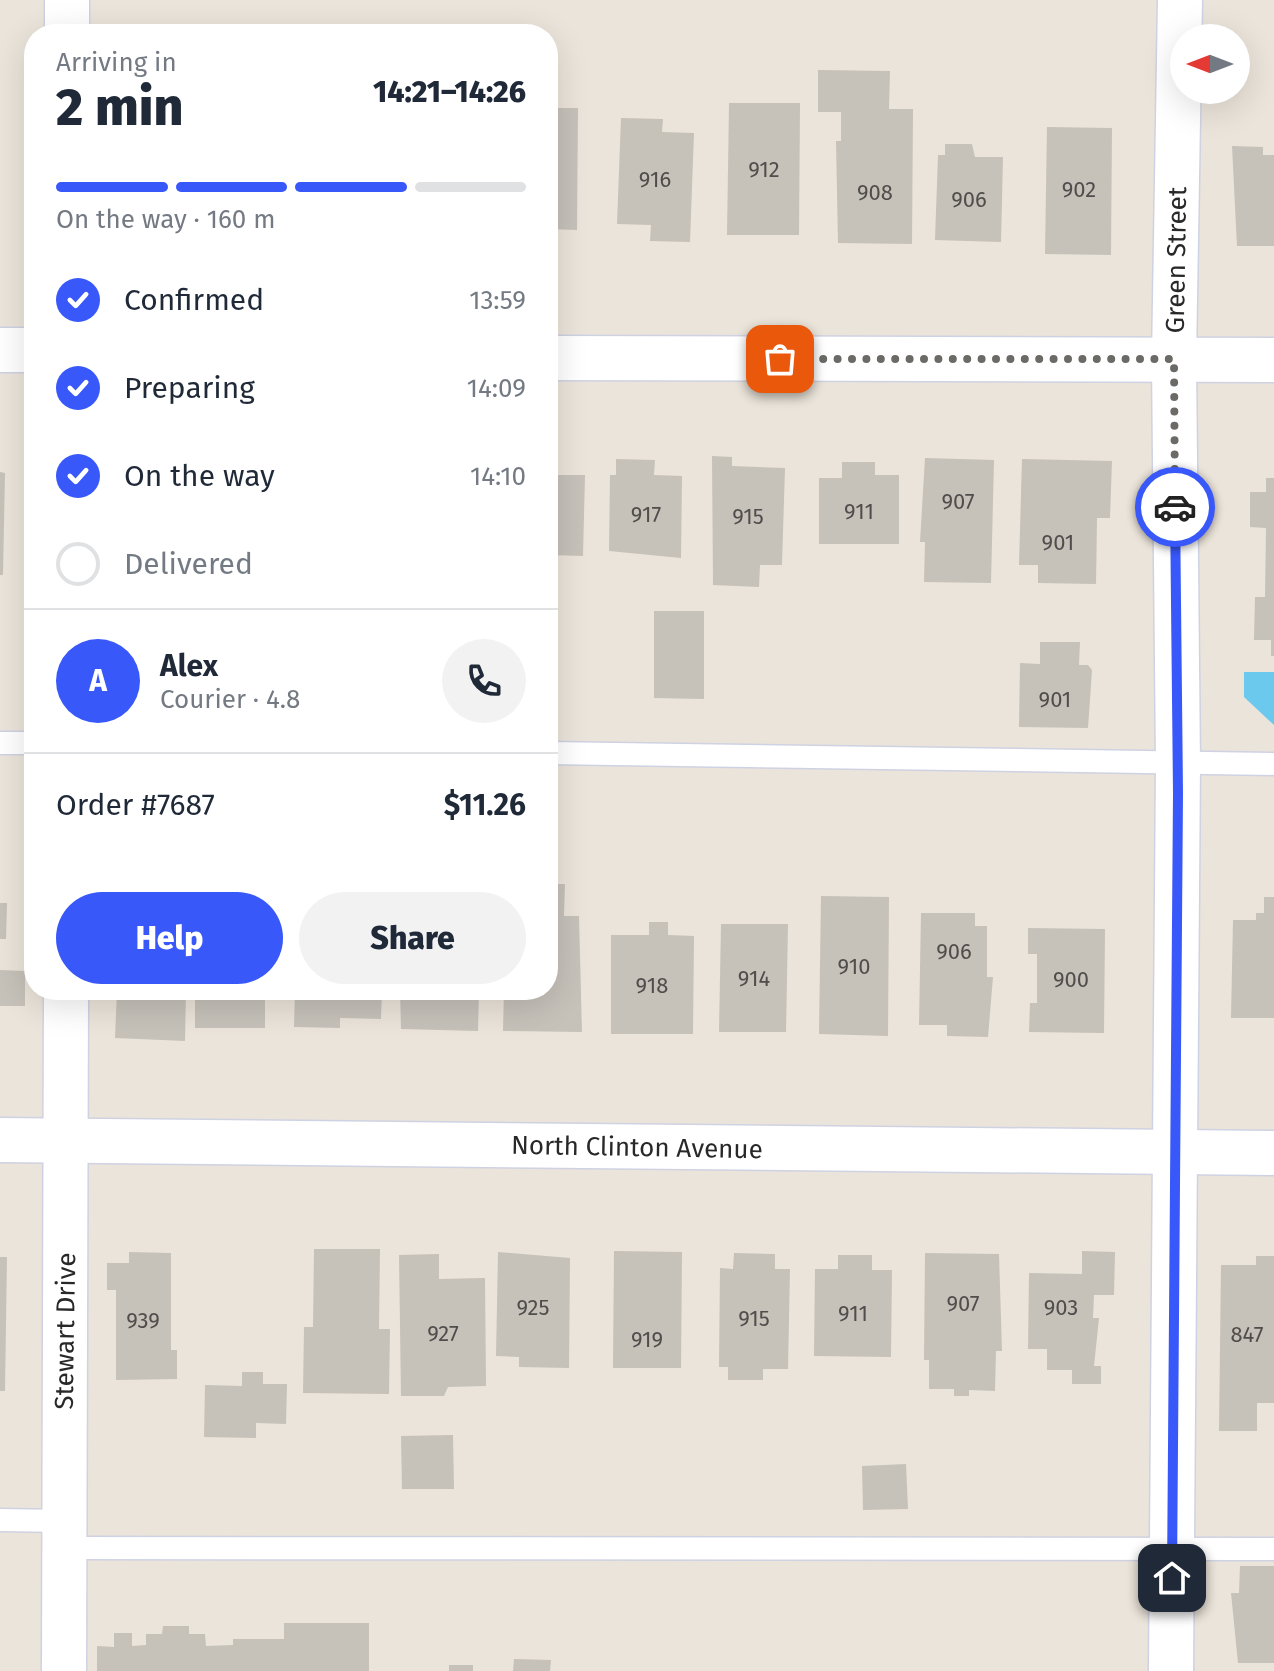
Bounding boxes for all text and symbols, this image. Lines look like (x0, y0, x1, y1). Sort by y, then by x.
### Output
north arrow (1170, 24, 1250, 104)
map controls (1170, 24, 1250, 104)
text: Arriving in (56, 47, 177, 78)
text: 14:21–14:26 (373, 74, 526, 110)
text: 2 min (56, 76, 183, 139)
house number: 912 (748, 156, 780, 183)
house number: 916 (639, 166, 671, 193)
house number: 902 (1062, 176, 1096, 203)
house number: 908 (857, 179, 893, 206)
house number: 906 (951, 186, 987, 213)
street label: Green Street (1160, 186, 1193, 334)
text: On the way · 160 m (56, 204, 276, 235)
icon: check (56, 278, 100, 322)
text: Confirmed (124, 282, 264, 318)
text: 13:59 (469, 285, 526, 316)
pin (746, 325, 814, 393)
icon: bag (758, 337, 802, 381)
icon: check (56, 366, 100, 410)
text: Preparing (124, 370, 255, 406)
text: 14:09 (467, 373, 526, 404)
icon: check (56, 454, 100, 498)
text: On the way (124, 458, 275, 494)
text: 14:10 (470, 461, 526, 492)
courier (1135, 467, 1215, 547)
icon: car (1153, 485, 1197, 529)
house number: 907 (941, 488, 975, 515)
house number: 911 (844, 498, 874, 525)
house number: 917 (631, 501, 661, 528)
house number: 915 (732, 503, 764, 530)
house number: 901 (1042, 529, 1074, 556)
text: Delivered (124, 546, 253, 582)
button: phone (442, 639, 526, 723)
text: Alex (160, 648, 218, 684)
text: A (89, 663, 107, 699)
text: Courier · 4.8 (160, 684, 300, 715)
house number: 901 (1039, 686, 1071, 713)
text: Order #7687 (56, 787, 215, 823)
text: $11.26 (444, 787, 526, 823)
button: Help (56, 892, 283, 984)
button: Share (299, 892, 526, 984)
house number: 906 (936, 938, 972, 965)
house number: 910 (838, 953, 870, 980)
house number: 914 (738, 965, 770, 992)
house number: 900 (1053, 966, 1089, 993)
house number: 918 (636, 972, 668, 999)
street label: North Clinton Avenue (511, 1130, 763, 1165)
street label: Stewart Drive (49, 1252, 82, 1410)
house number: 907 (946, 1290, 980, 1317)
house number: 925 (517, 1294, 549, 1321)
house number: 903 (1044, 1294, 1078, 1321)
house number: 911 (838, 1300, 868, 1327)
house number: 915 (738, 1305, 770, 1332)
house number: 939 (126, 1307, 160, 1334)
house number: 927 (427, 1320, 459, 1347)
house number: 847 (1230, 1321, 1264, 1348)
house number: 919 (631, 1326, 663, 1353)
pin (1138, 1544, 1206, 1612)
icon: home (1150, 1556, 1194, 1600)

